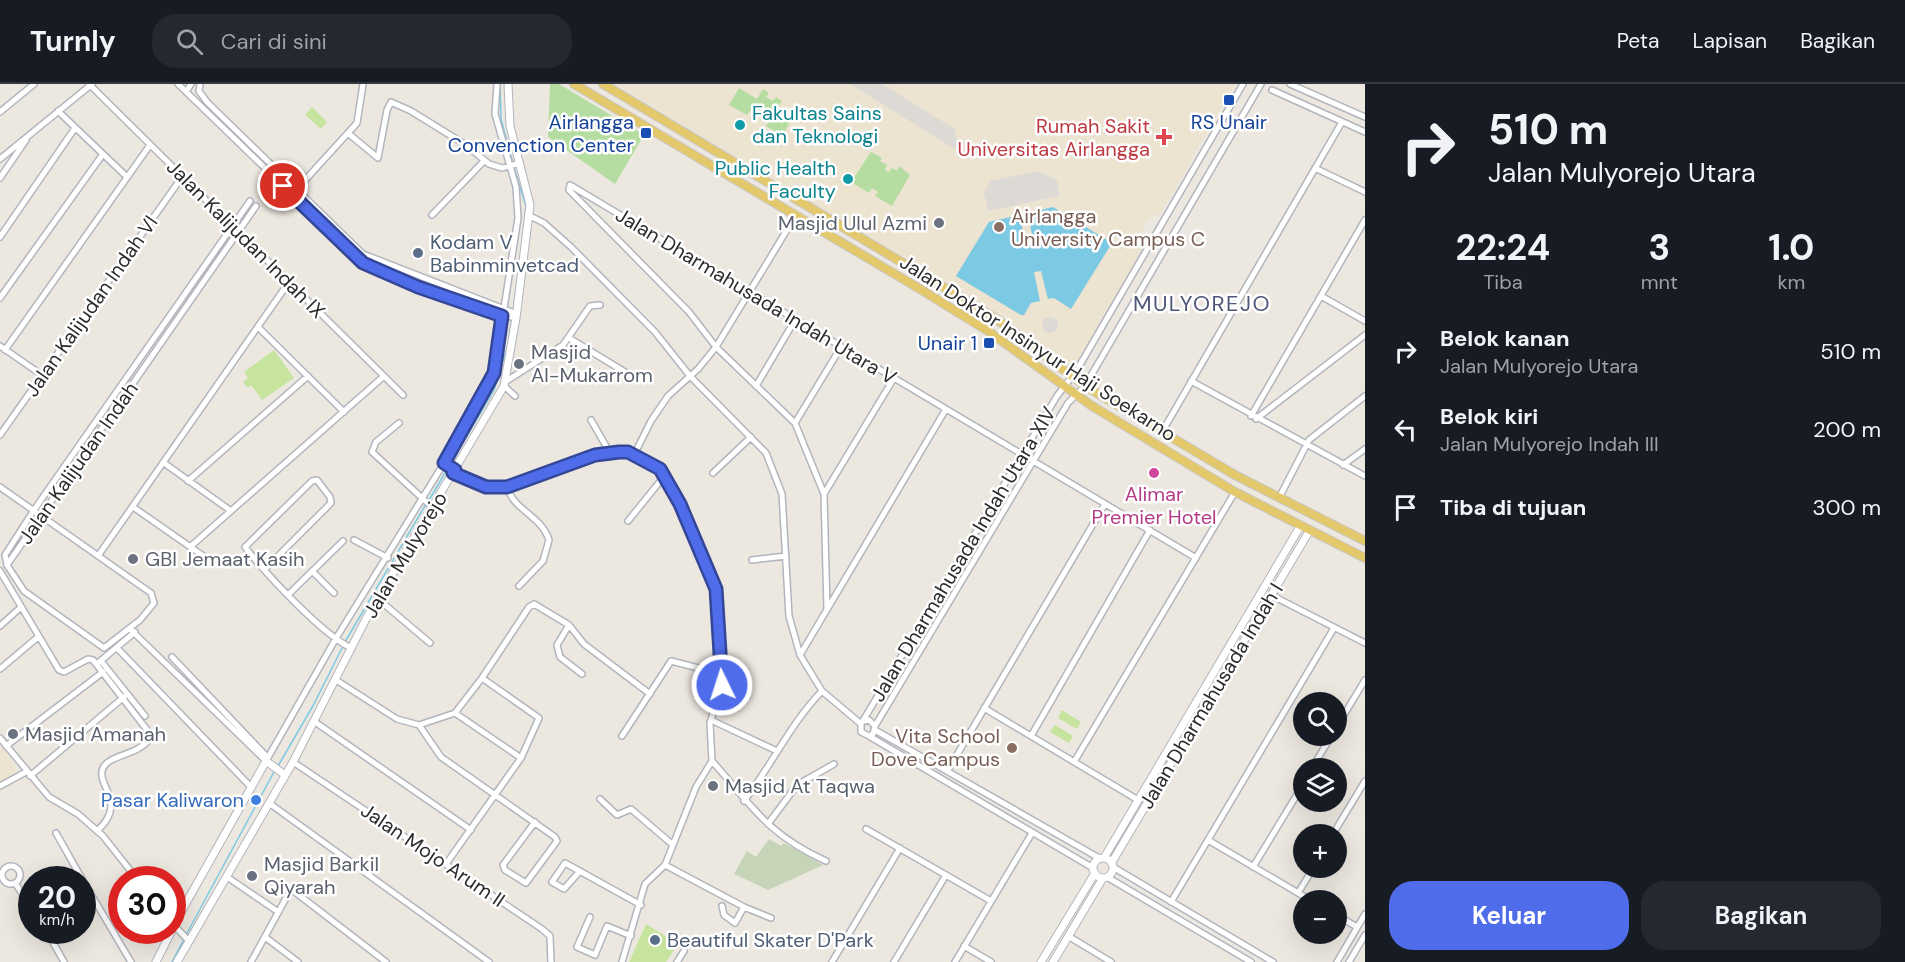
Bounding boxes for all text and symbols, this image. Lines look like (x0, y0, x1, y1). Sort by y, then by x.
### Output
search box (152, 14, 572, 68)
text: Turnly (30, 23, 116, 60)
icon: search (173, 25, 206, 58)
text: Cari di sini (221, 27, 327, 56)
text: Peta (1617, 27, 1659, 55)
text: Lapisan (1692, 27, 1767, 55)
text: Bagikan (1800, 27, 1875, 55)
marker: RS Unair (1222, 93, 1236, 107)
place label: Fakultas Sains dan Teknologi (752, 100, 882, 149)
text: 510 m (1488, 102, 1608, 157)
icon: right (1389, 108, 1467, 186)
place label: Airlangga Convenction Center (448, 109, 634, 158)
place label: RS Unair (1191, 109, 1267, 135)
place label: Rumah Sakit Universitas Airlangga (957, 113, 1150, 162)
marker: Fakultas Sains dan Teknologi (733, 118, 747, 132)
marker: Airlangga Convenction Center (639, 126, 653, 140)
marker: Rumah Sakit Universitas Airlangga (1155, 128, 1173, 146)
street label: Jalan Kalijudan Indah IX (161, 154, 331, 324)
place label: Public Health Faculty (715, 155, 836, 204)
text: Jalan Mulyorejo Utara (1488, 155, 1756, 190)
pin (257, 160, 308, 211)
icon: arrive (266, 169, 299, 202)
marker: Public Health Faculty (841, 172, 855, 186)
street label: Jalan Dharmahusada Indah Utara V (611, 202, 901, 390)
place label: Airlangga University Campus C (1011, 203, 1205, 252)
street label: Jalan Kalijudan Indah VI (19, 210, 163, 402)
place label: Masjid Ulul Azmi (778, 210, 927, 236)
marker: Masjid Ulul Azmi (932, 216, 946, 230)
marker: Airlangga University Campus C (992, 220, 1006, 234)
text: 22:24 (1456, 224, 1550, 271)
text: 3 (1648, 224, 1670, 271)
text: 1.0 (1768, 224, 1814, 271)
place label: Kodam V Babinminvetcad (430, 229, 579, 278)
marker: Kodam V Babinminvetcad (411, 246, 425, 260)
street label: Jalan Doktor Insinyur Haji Soekarno (895, 249, 1181, 447)
text: Tiba (1483, 269, 1523, 295)
text: mnt (1641, 269, 1678, 295)
text: km (1777, 269, 1805, 295)
district label: MULYOREJO (1133, 289, 1271, 318)
text: Belok kanan (1440, 324, 1570, 353)
place label: Unair 1 (918, 330, 977, 356)
icon: right (1389, 335, 1422, 368)
marker: Unair 1 (982, 336, 996, 350)
text: 510 m (1820, 337, 1881, 366)
place label: Masjid Al-Mukarrom (531, 339, 653, 388)
text: Jalan Mulyorejo Utara (1440, 353, 1638, 379)
marker: Masjid Al-Mukarrom (512, 357, 526, 371)
street label: Jalan Kalijudan Indah (12, 377, 144, 549)
street label: Jalan Dharmahusada Indah Utara XIV (864, 402, 1062, 706)
text: Belok kiri (1440, 402, 1538, 431)
icon: left (1389, 413, 1422, 446)
text: 200 m (1813, 415, 1881, 444)
text: Jalan Mulyorejo Indah III (1440, 431, 1659, 457)
marker: Alimar Premier Hotel (1147, 466, 1161, 480)
place label: Alimar Premier Hotel (1091, 481, 1217, 530)
street label: Jalan Mulyorejo (357, 487, 453, 623)
icon: arrive (1389, 491, 1422, 524)
text: Tiba di tujuan (1440, 493, 1586, 522)
text: 300 m (1812, 493, 1881, 522)
place label: GBI Jemaat Kasih (145, 546, 305, 572)
marker: GBI Jemaat Kasih (126, 552, 140, 566)
street label: Jalan Dharmahusada Indah I (1133, 578, 1289, 814)
position arrow (690, 653, 754, 717)
map controls (1293, 692, 1347, 944)
button: search (1293, 692, 1347, 746)
place label: Masjid Amanah (25, 721, 166, 747)
place label: Vita School Dove Campus (871, 723, 1000, 772)
marker: Masjid Amanah (6, 727, 20, 741)
marker: Vita School Dove Campus (1005, 741, 1019, 755)
button: layers (1293, 758, 1347, 812)
place label: Masjid At Taqwa (725, 773, 875, 799)
marker: Masjid At Taqwa (706, 779, 720, 793)
place label: Pasar Kaliwaron (101, 787, 244, 813)
marker: Pasar Kaliwaron (249, 793, 263, 807)
street label: Jalan Mojo Arum II (356, 797, 510, 913)
button: + (1293, 824, 1347, 878)
place label: Masjid Barkil Qiyarah (264, 851, 379, 900)
speed limit sign: 30 (108, 866, 186, 944)
marker: Masjid Barkil Qiyarah (245, 869, 259, 883)
text: 20 (38, 878, 76, 917)
button: Keluar (1389, 881, 1629, 950)
button: Bagikan (1641, 881, 1881, 950)
button: − (1293, 890, 1347, 944)
text: km/h (39, 910, 75, 930)
place label: Beautiful Skater D'Park (667, 927, 874, 953)
marker: Beautiful Skater D'Park (648, 933, 662, 947)

